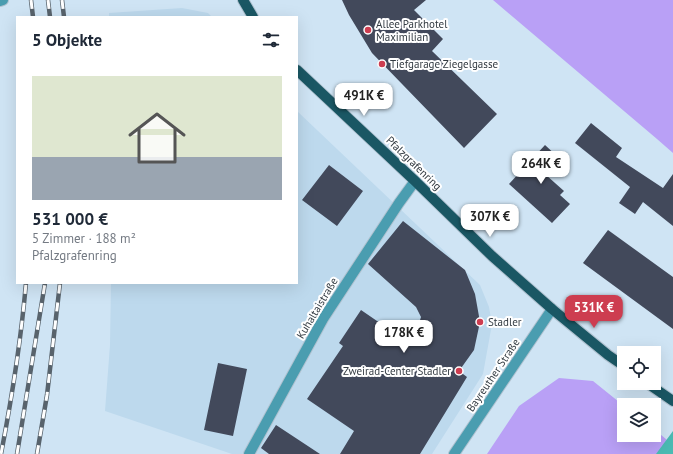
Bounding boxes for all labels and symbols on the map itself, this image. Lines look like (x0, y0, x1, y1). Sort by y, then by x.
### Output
place label: Allee Parkhotel Maximilian (376, 17, 448, 44)
marker: Allee Parkhotel Maximilian (363, 25, 373, 35)
place label: Tiefgarage Ziegelgasse (390, 57, 499, 71)
marker: Tiefgarage Ziegelgasse (377, 59, 387, 69)
pin: 491K € (331, 83, 397, 117)
street label: Pfalzgrafenring (383, 133, 445, 193)
pin: 264K € (508, 151, 574, 185)
pin: 307K € (457, 204, 523, 238)
street label: Kuhaltaistraße (293, 275, 341, 341)
pin: 531K € (561, 295, 627, 329)
place label: Stadler (488, 315, 522, 329)
marker: Stadler (475, 317, 485, 327)
pin: 178K € (371, 320, 437, 354)
street label: Bayreuther Straße (463, 335, 523, 414)
place label: Zweirad-Center Stadler (343, 364, 451, 378)
marker: Zweirad-Center Stadler (454, 366, 464, 376)

